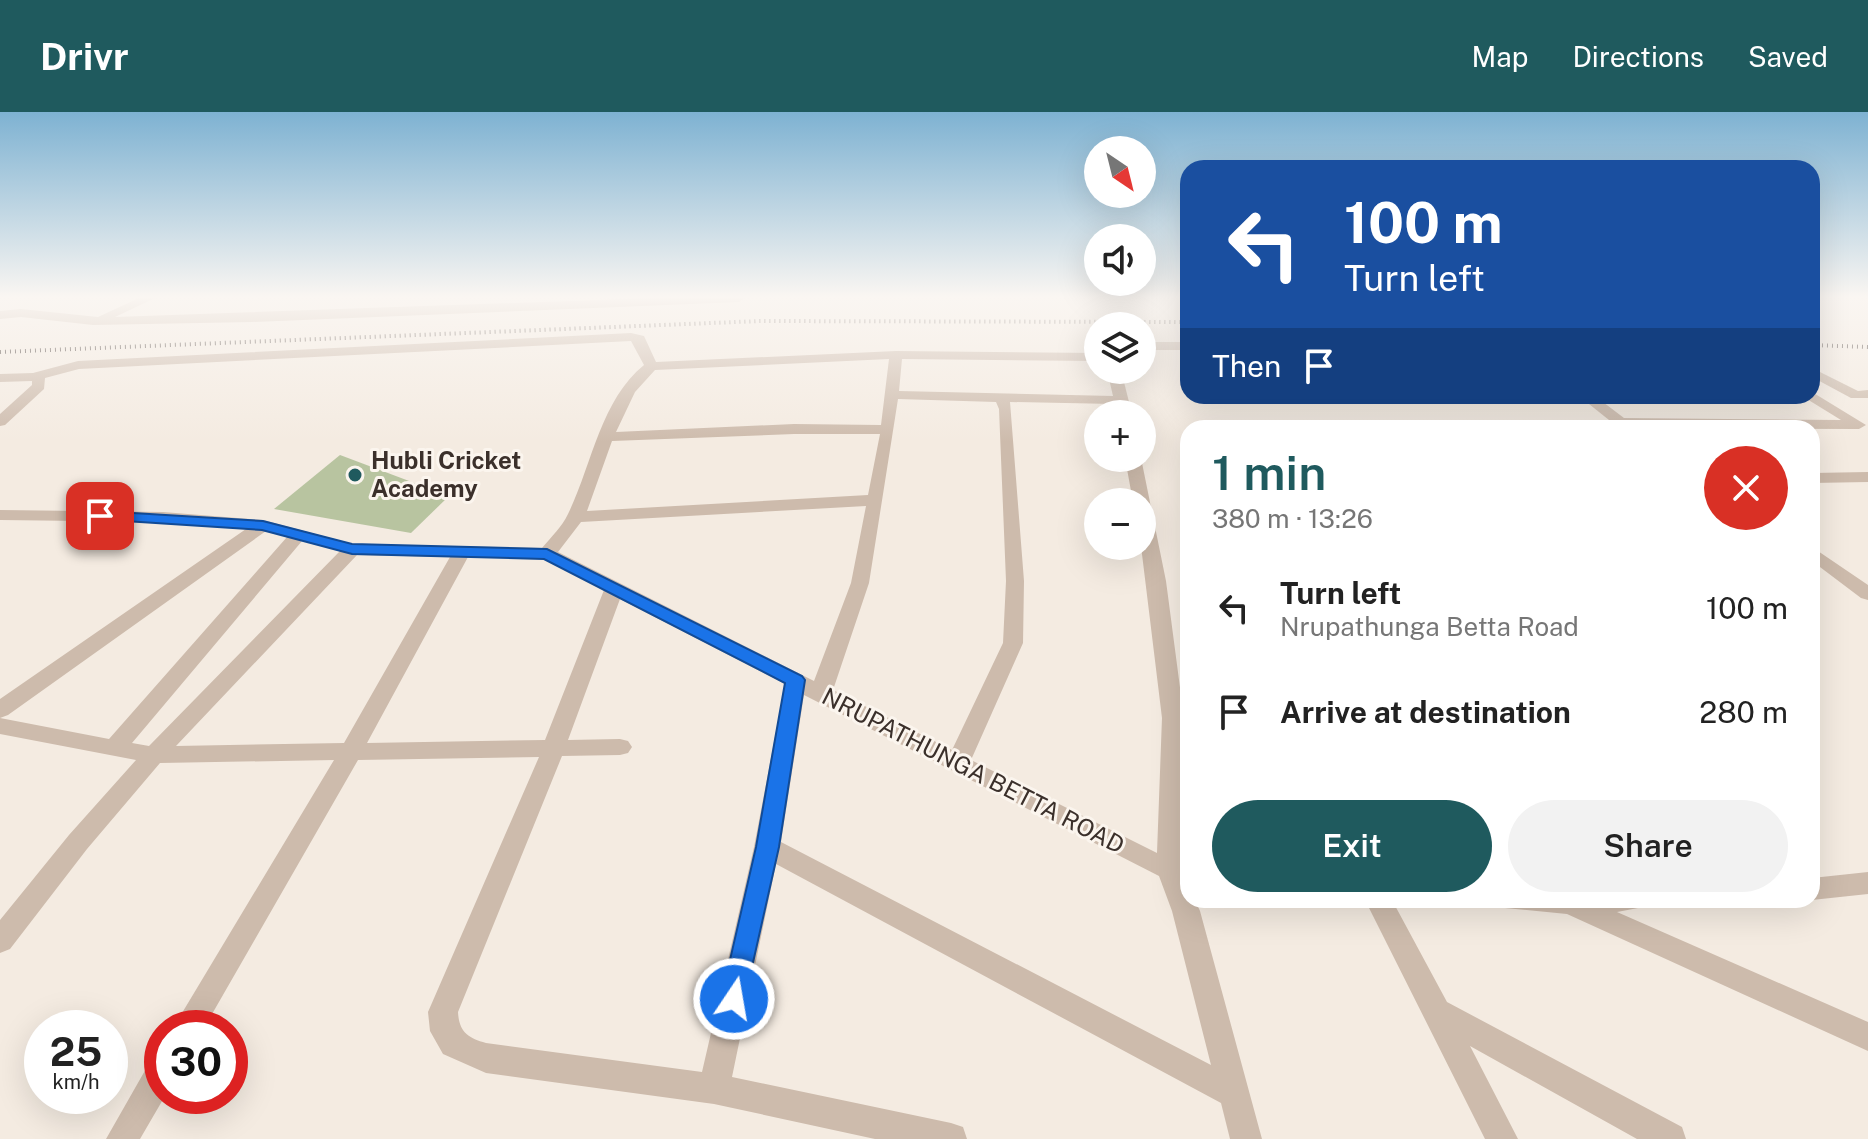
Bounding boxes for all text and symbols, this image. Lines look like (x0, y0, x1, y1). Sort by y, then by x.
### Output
text: Drivr (40, 34, 129, 79)
text: Map (1472, 40, 1528, 73)
text: Directions (1572, 40, 1704, 73)
text: Saved (1748, 40, 1828, 73)
north arrow (1084, 136, 1156, 208)
map controls (1084, 136, 1156, 560)
text: 100 m (1344, 190, 1503, 256)
icon: left (1212, 192, 1316, 296)
button: sound (1084, 224, 1156, 296)
text: Turn left (1344, 257, 1485, 299)
button: layers (1084, 312, 1156, 384)
icon: arrive (1297, 344, 1341, 388)
text: Then (1212, 348, 1281, 384)
button: + (1084, 400, 1156, 472)
text: 1 min (1212, 444, 1326, 501)
place label: Hubli Cricket Academy (371, 446, 521, 502)
button: close (1704, 446, 1788, 530)
marker: Hubli Cricket Academy (346, 466, 364, 484)
pin (66, 482, 134, 550)
button: − (1084, 488, 1156, 560)
icon: arrive (78, 494, 122, 538)
text: 380 m · 13:26 (1212, 503, 1373, 534)
text: Turn left (1280, 575, 1401, 611)
icon: left (1212, 586, 1256, 630)
text: 100 m (1706, 590, 1788, 626)
text: Nrupathunga Betta Road (1280, 611, 1579, 642)
street label: NRUPATHUNGA BETTA ROAD (818, 682, 1129, 859)
icon: arrive (1212, 690, 1256, 734)
text: Arrive at destination (1280, 694, 1571, 730)
text: 280 m (1699, 694, 1788, 730)
button: Exit (1212, 800, 1492, 892)
button: Share (1508, 800, 1788, 892)
position arrow (692, 957, 776, 1041)
speed limit sign: 30 (144, 1010, 248, 1114)
text: 25 (50, 1028, 102, 1075)
text: km/h (52, 1070, 100, 1094)

